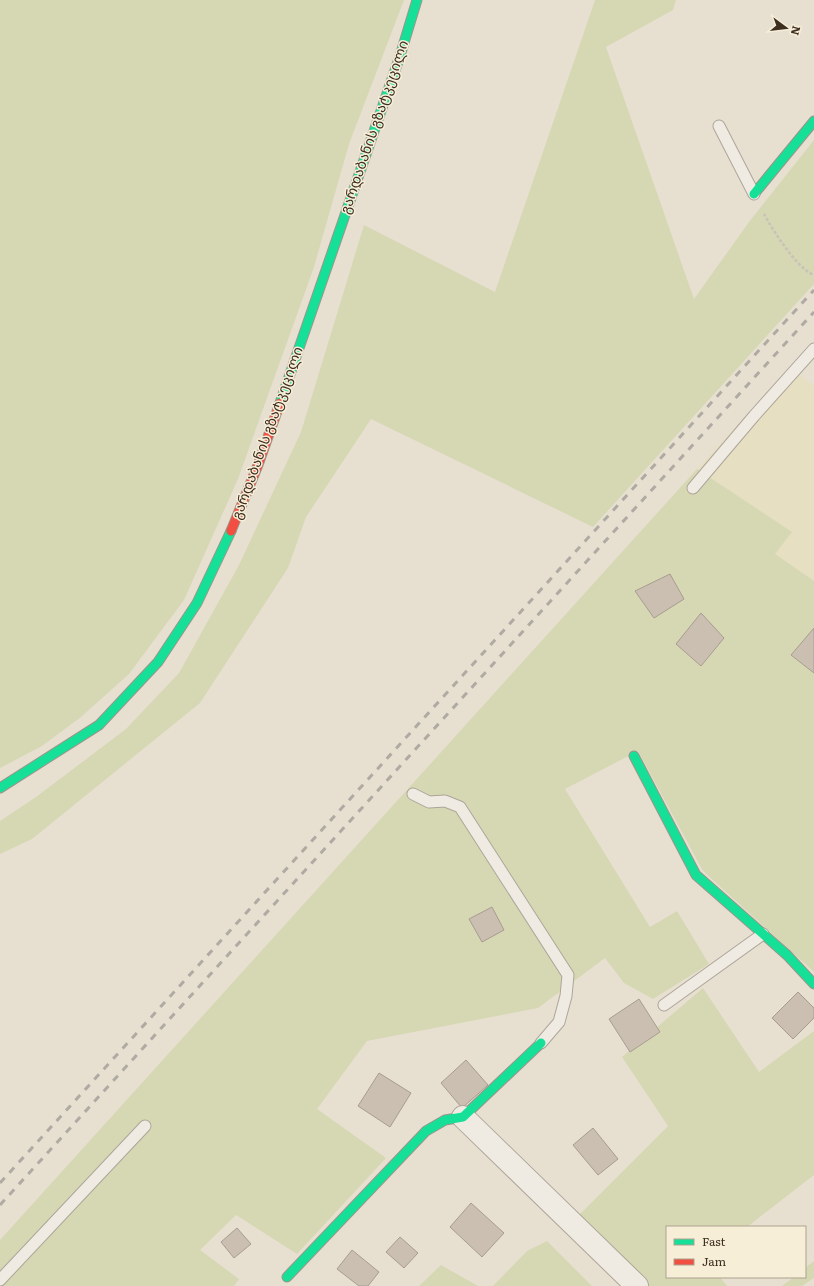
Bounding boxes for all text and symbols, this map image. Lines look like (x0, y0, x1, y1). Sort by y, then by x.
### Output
north arrow (766, 8, 806, 48)
text: N (788, 24, 806, 37)
street label: გარდაბანის გზატკეცილი (334, 37, 412, 216)
street label: გარდაბანის გზატკეცილი (225, 344, 307, 522)
legend (666, 1226, 806, 1278)
text: Fast (702, 1232, 726, 1250)
text: Jam (702, 1252, 727, 1270)

